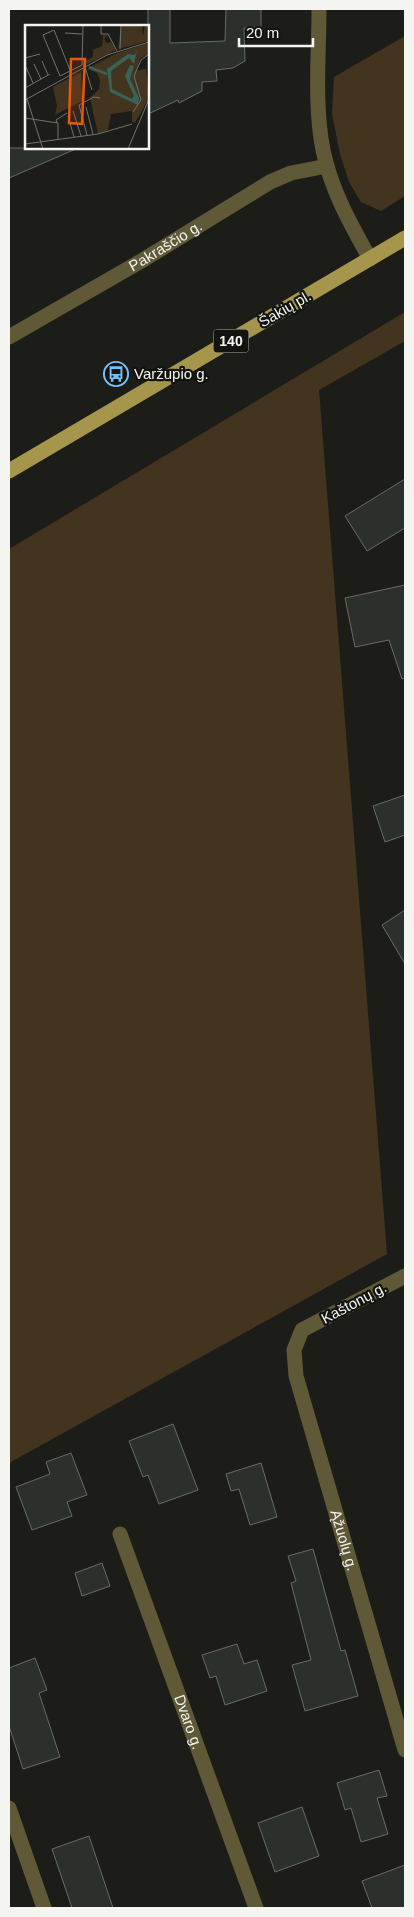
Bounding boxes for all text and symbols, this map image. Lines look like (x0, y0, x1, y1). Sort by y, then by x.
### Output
scale bar (239, 15, 313, 47)
text: 20 m (246, 24, 279, 41)
inset map (25, 25, 149, 149)
street label: Pakraščio g. (126, 217, 205, 274)
street label: Šakių pl. (256, 287, 314, 330)
road number: 140 (214, 330, 248, 352)
bus stop icon: Varžupio g. (103, 361, 129, 387)
place label: Varžupio g. (134, 365, 209, 382)
street label: Kaštonų g. (318, 1278, 389, 1327)
street label: Ąžuolų g. (327, 1508, 361, 1573)
street label: Dvaro g. (171, 1692, 206, 1751)

